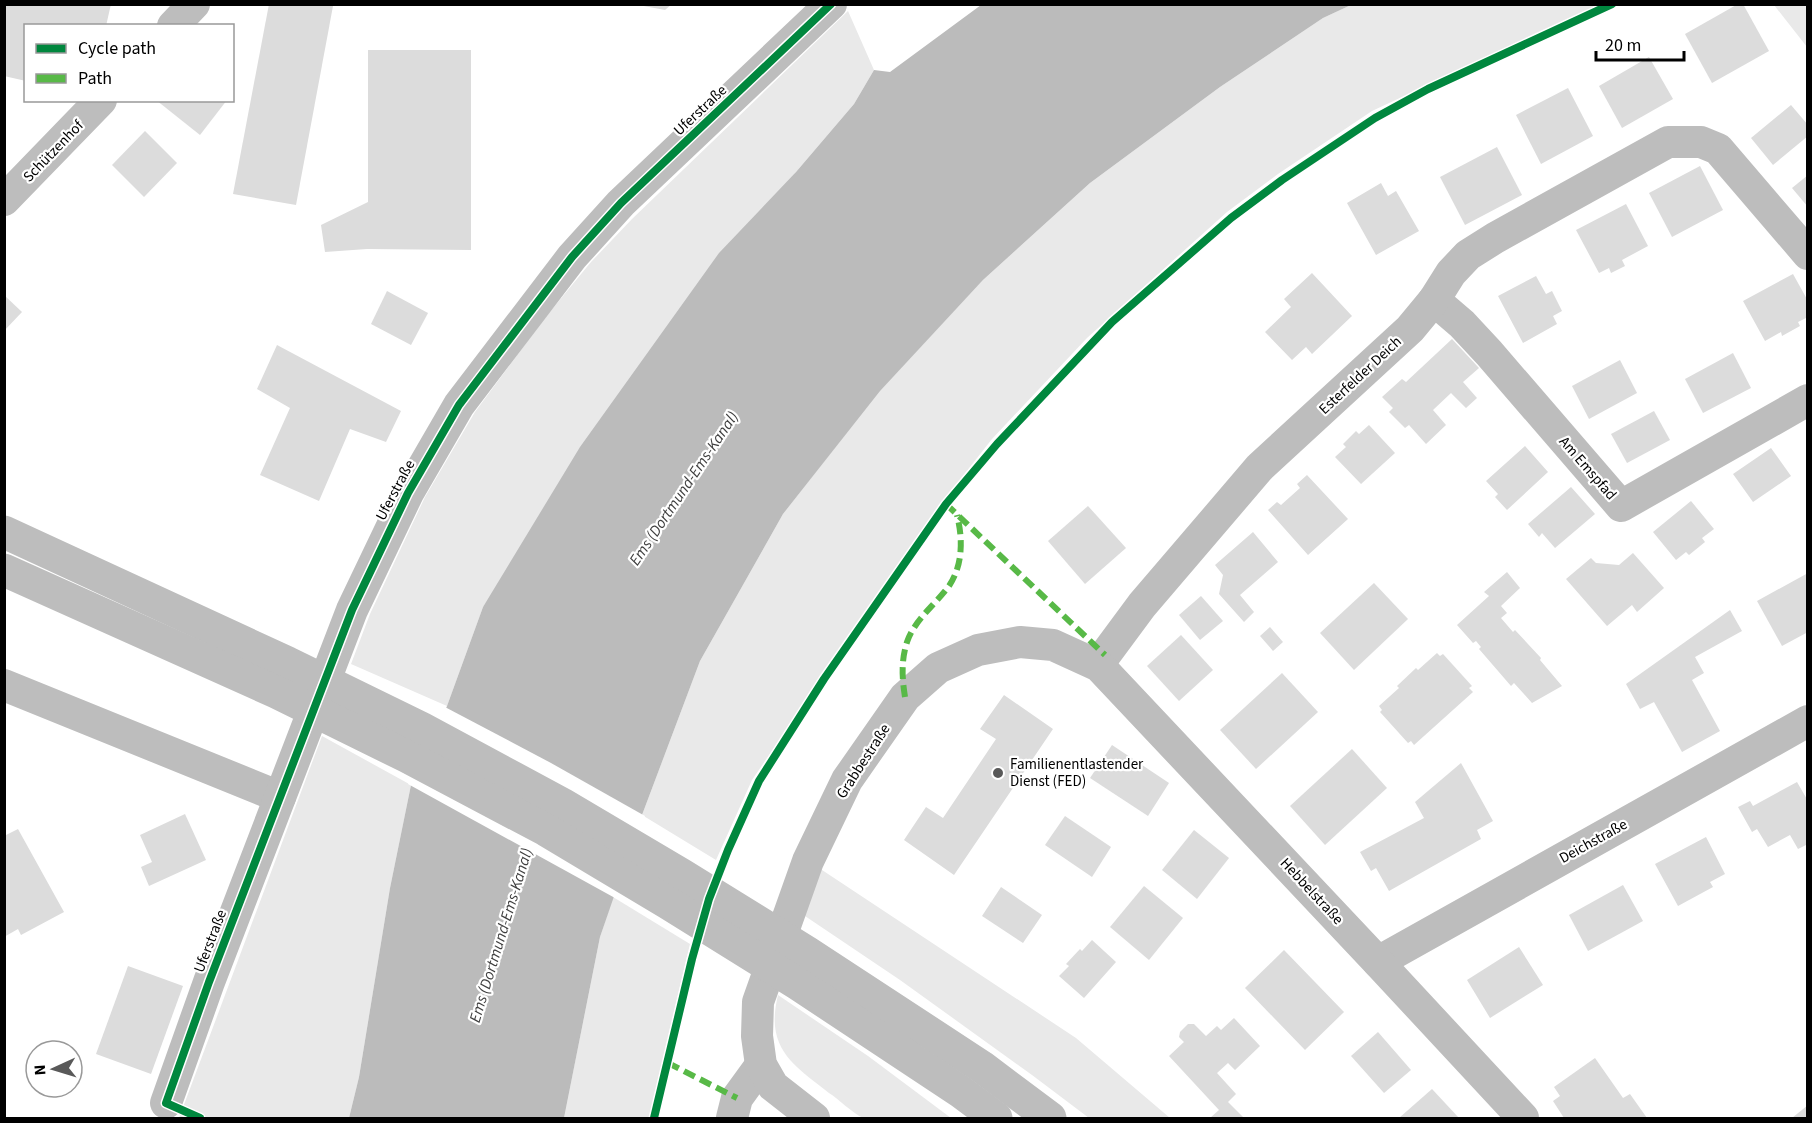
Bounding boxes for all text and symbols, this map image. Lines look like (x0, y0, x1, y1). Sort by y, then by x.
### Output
legend (24, 24, 234, 102)
scale bar (1596, 24, 1684, 62)
text: 20 m (1605, 33, 1641, 58)
text: Cycle path (78, 36, 156, 61)
text: Path (78, 66, 112, 91)
street label: Uferstraße (669, 80, 732, 141)
street label: Schützenhof (18, 115, 89, 187)
street label: Esterfelder Deich (1314, 331, 1406, 419)
water label: Ems (Dortmund-Ems-Kanal) (624, 407, 744, 570)
street label: Am Emspfad (1554, 432, 1621, 505)
street label: Uferstraße (371, 456, 420, 524)
street label: Grabbestraße (831, 720, 895, 803)
place label: Familienentlastender Dienst (FED) (1010, 754, 1144, 792)
marker: Familienentlastender Dienst (FED) (991, 766, 1005, 780)
street label: Deichstraße (1555, 814, 1631, 869)
water label: Ems (Dortmund-Ems-Kanal) (464, 845, 538, 1025)
street label: Hebbelstraße (1275, 853, 1348, 929)
street label: Uferstraße (189, 907, 232, 976)
north arrow (24, 1039, 84, 1099)
text: N (29, 1064, 51, 1076)

